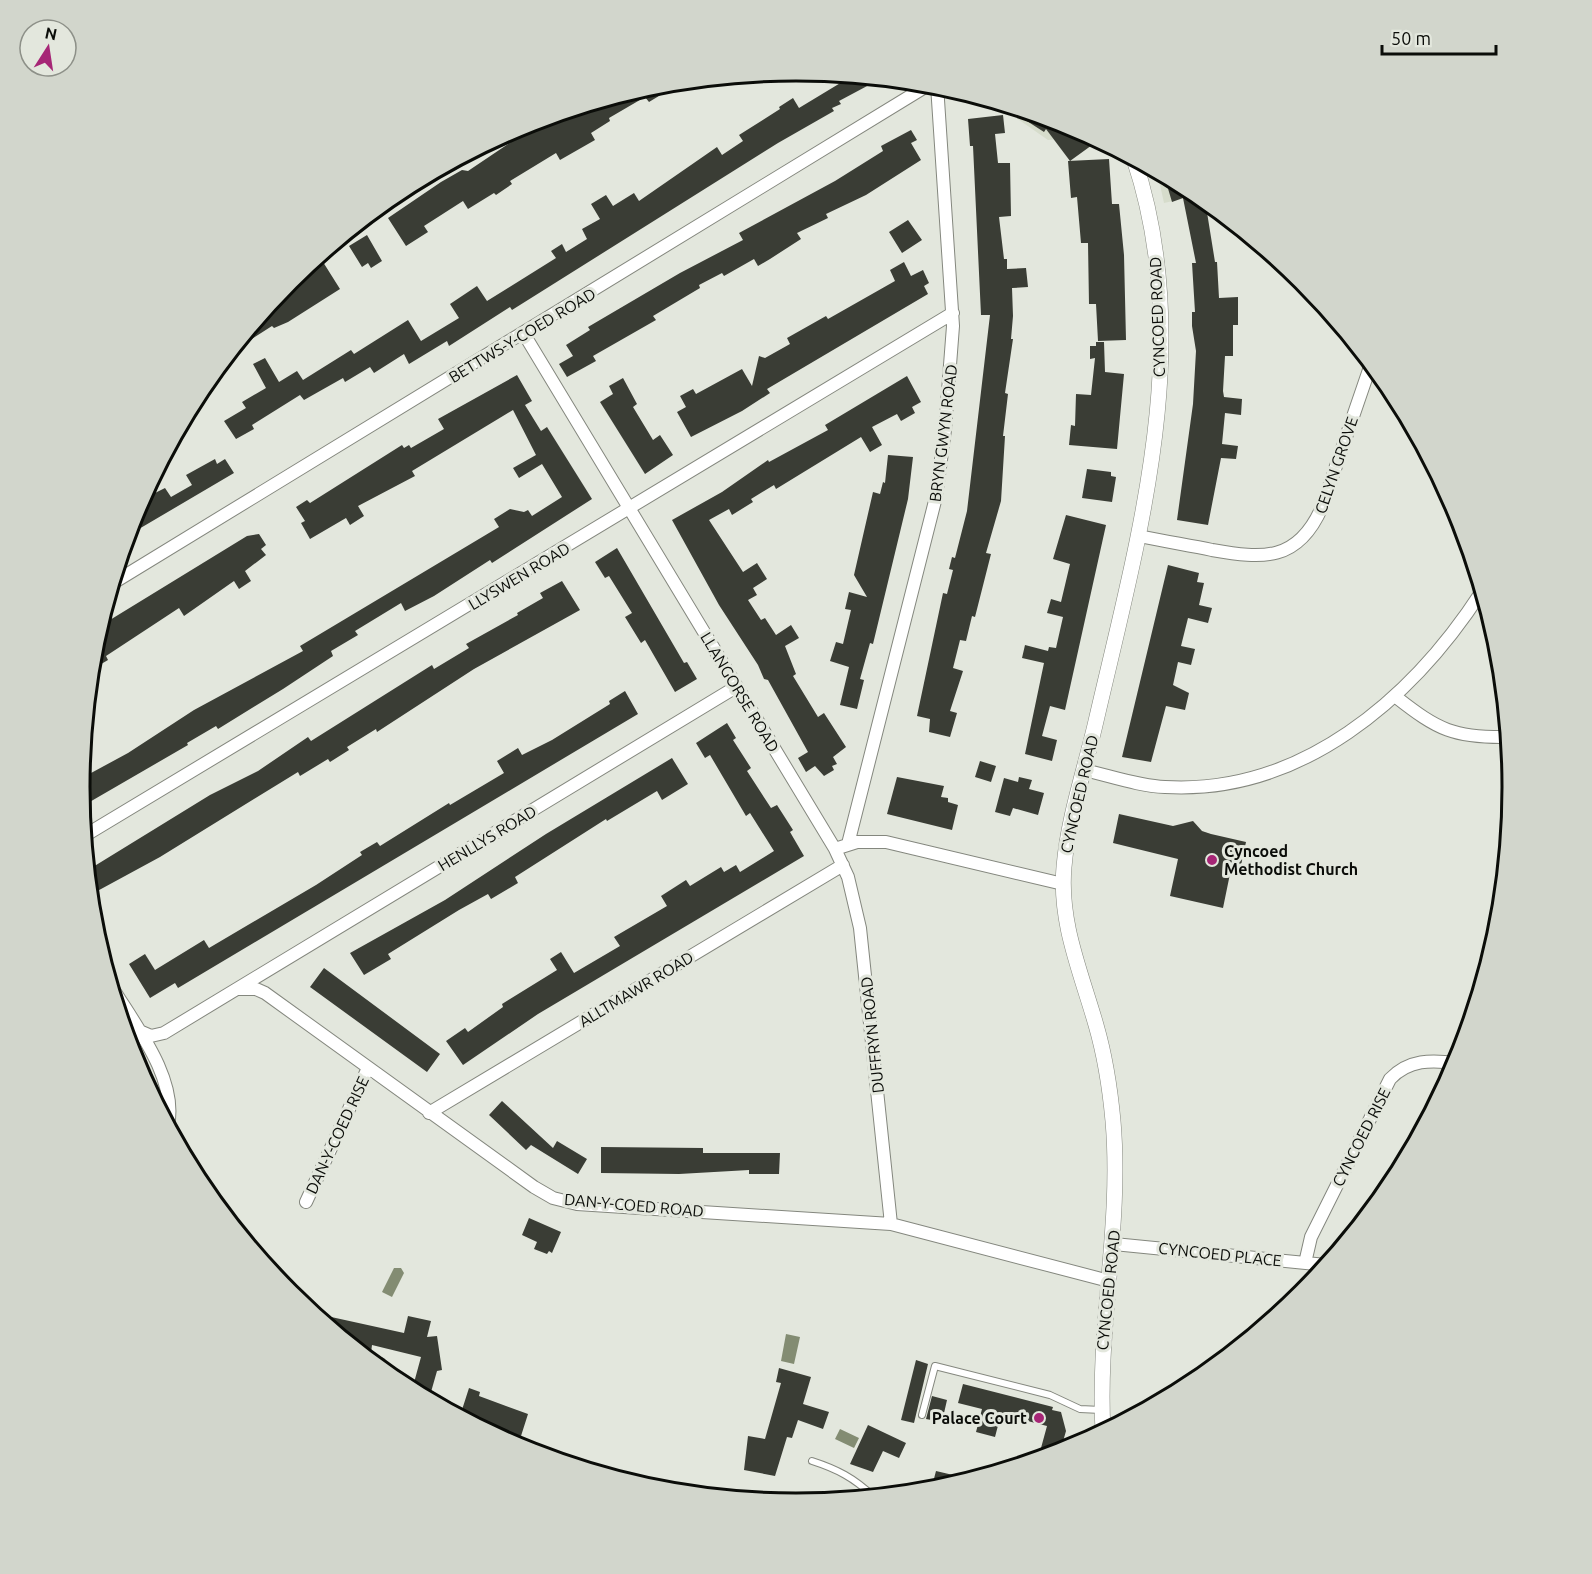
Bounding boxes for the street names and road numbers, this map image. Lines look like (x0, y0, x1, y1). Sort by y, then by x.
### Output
street label: CYNCOED ROAD (1146, 256, 1168, 378)
street label: BETTWS-Y-COED ROAD (445, 284, 599, 386)
street label: BRYN GWYN ROAD (926, 363, 960, 503)
street label: CELYN GROVE (1311, 414, 1361, 516)
street label: LLYSWEN ROAD (465, 539, 573, 613)
street label: LLANGORSE ROAD (697, 629, 783, 755)
street label: CYNCOED ROAD (1057, 733, 1101, 855)
street label: HENLLYS ROAD (435, 802, 539, 874)
street label: ALLTMAWR ROAD (575, 948, 697, 1030)
street label: DUFFRYN ROAD (857, 976, 887, 1094)
street label: DAN-Y-COED RISE (302, 1073, 372, 1197)
street label: CYNCOED RISE (1328, 1085, 1394, 1189)
street label: DAN-Y-COED ROAD (563, 1190, 705, 1220)
street label: CYNCOED ROAD (1093, 1229, 1123, 1351)
street label: CYNCOED PLACE (1157, 1239, 1283, 1269)

